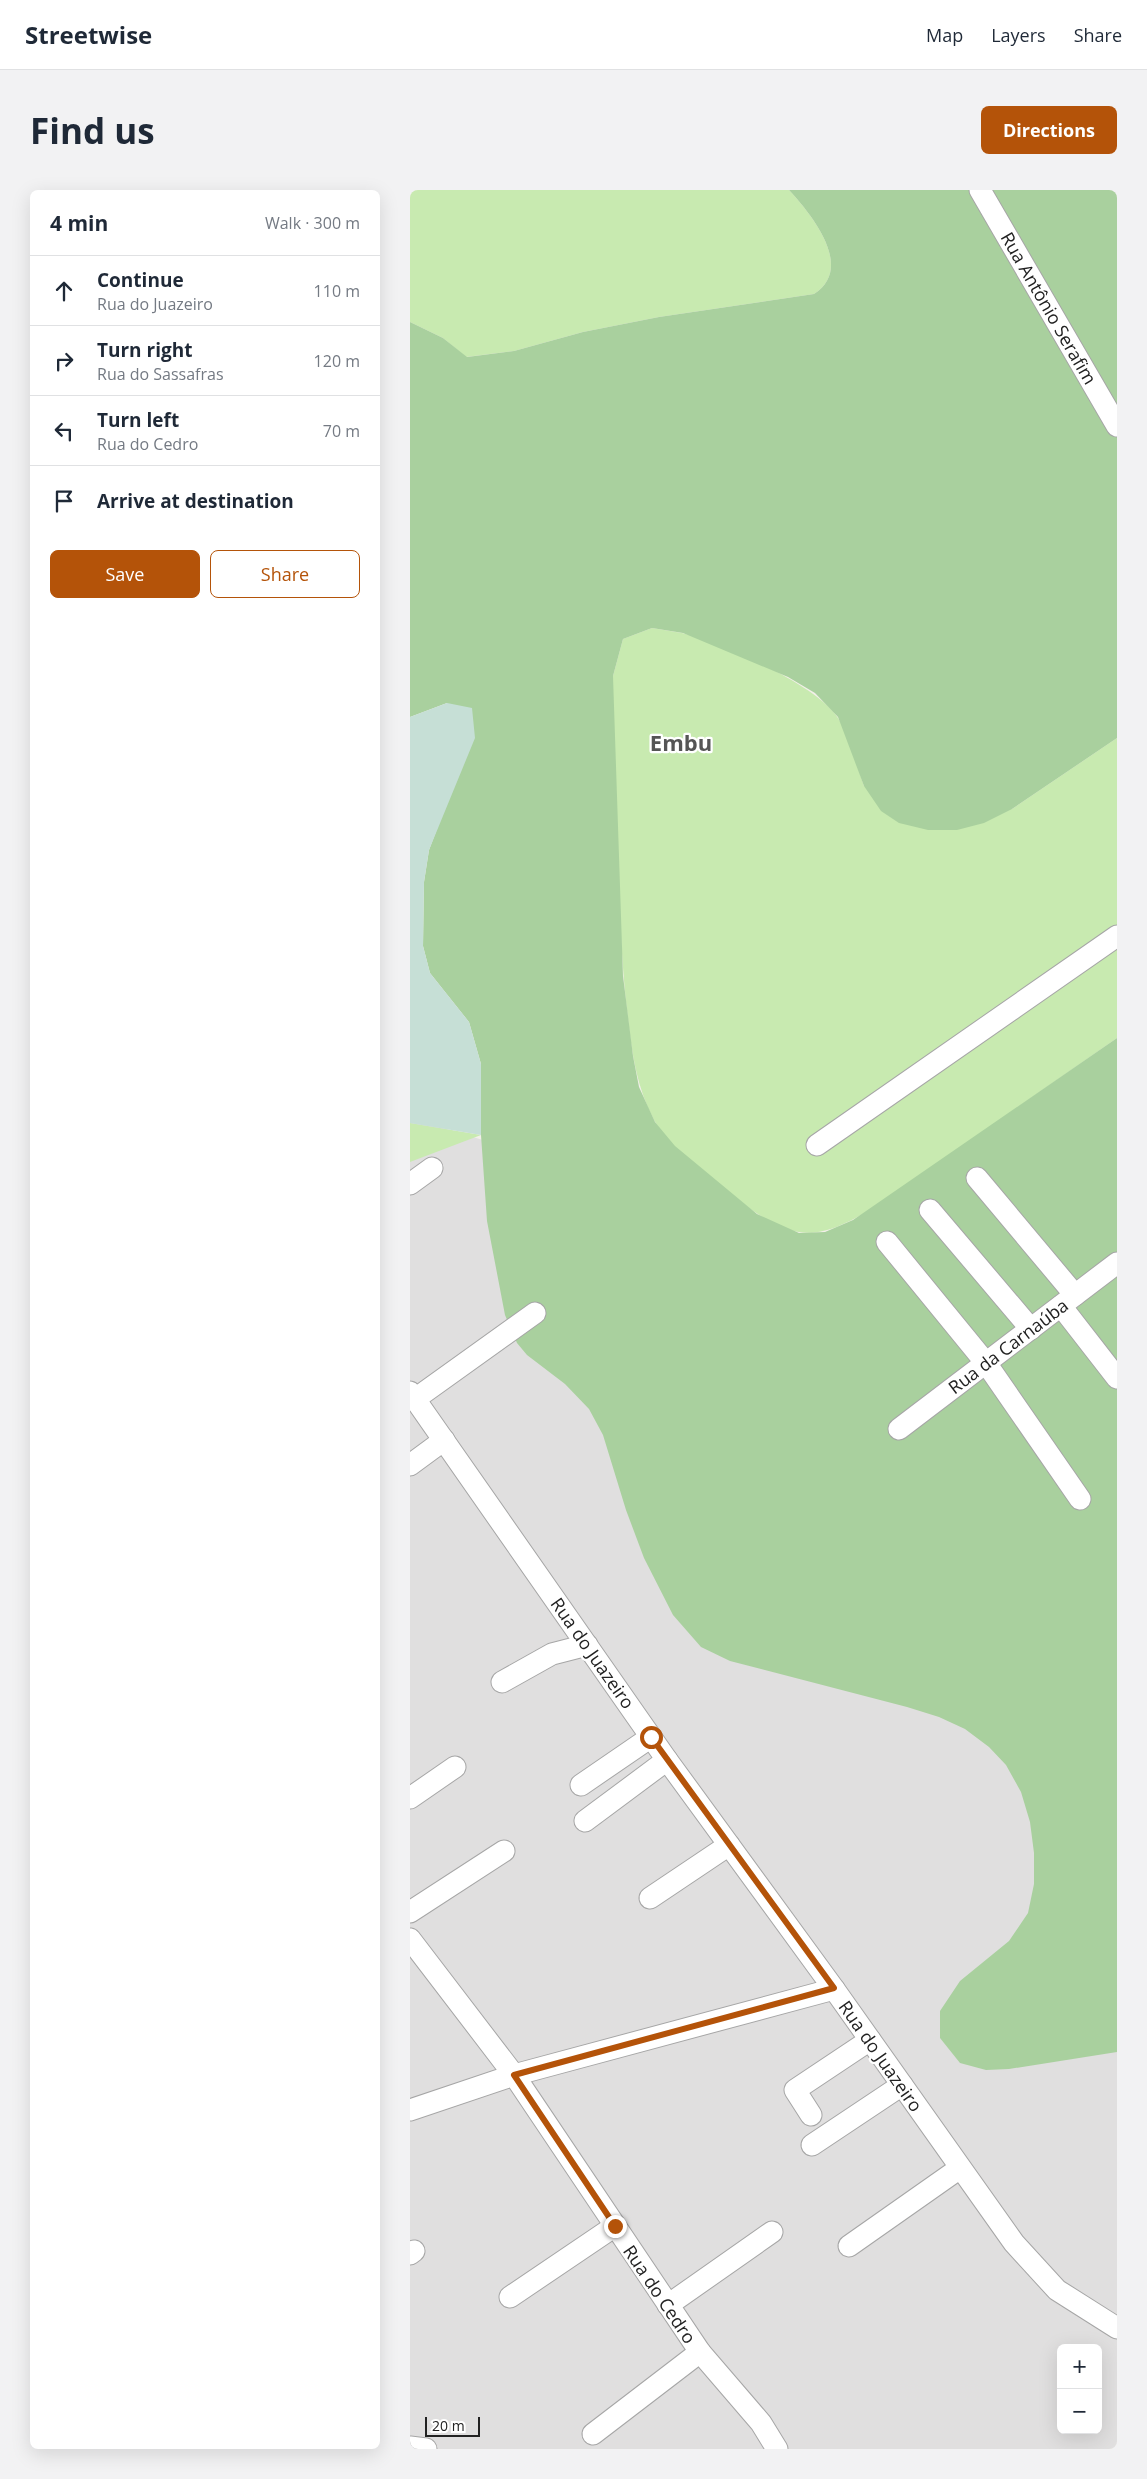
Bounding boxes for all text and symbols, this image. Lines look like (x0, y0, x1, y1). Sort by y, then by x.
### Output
text: Streetwise (25, 18, 152, 51)
text: Map (926, 23, 963, 47)
text: Layers (991, 23, 1046, 47)
text: Share (1074, 23, 1122, 47)
button: Directions (981, 106, 1117, 154)
text: Find us (30, 107, 155, 154)
text: 4 min (50, 209, 108, 237)
text: Walk · 300 m (265, 212, 360, 234)
street label: Rua Antônio Serafim (996, 227, 1102, 389)
text: Continue (97, 267, 184, 293)
icon: ahead (50, 277, 78, 305)
text: 110 m (314, 280, 360, 302)
text: Rua do Juazeiro (97, 293, 213, 315)
text: Turn right (97, 337, 192, 363)
icon: right (50, 347, 78, 375)
text: 120 m (314, 350, 360, 372)
text: Rua do Sassafras (97, 363, 224, 385)
text: Turn left (97, 407, 179, 433)
icon: left (50, 417, 78, 445)
text: 70 m (323, 420, 360, 442)
text: Rua do Cedro (97, 433, 198, 455)
icon: arrive (50, 487, 78, 515)
text: Arrive at destination (97, 488, 294, 514)
button: Save (50, 550, 200, 598)
button: Share (210, 550, 360, 598)
district label: Embu (650, 727, 712, 757)
street label: Rua da Carnaúba (943, 1293, 1073, 1399)
street label: Rua do Juazeiro (546, 1593, 640, 1713)
route start (640, 1726, 663, 1749)
street label: Rua do Juazeiro (834, 1996, 928, 2116)
route end (604, 2215, 627, 2238)
street label: Rua do Cedro (618, 2240, 702, 2348)
map controls (1057, 2344, 1102, 2434)
button: + (1057, 2344, 1102, 2389)
button: − (1057, 2389, 1102, 2434)
scale bar (425, 2414, 480, 2437)
text: 20 m (432, 2416, 465, 2435)

